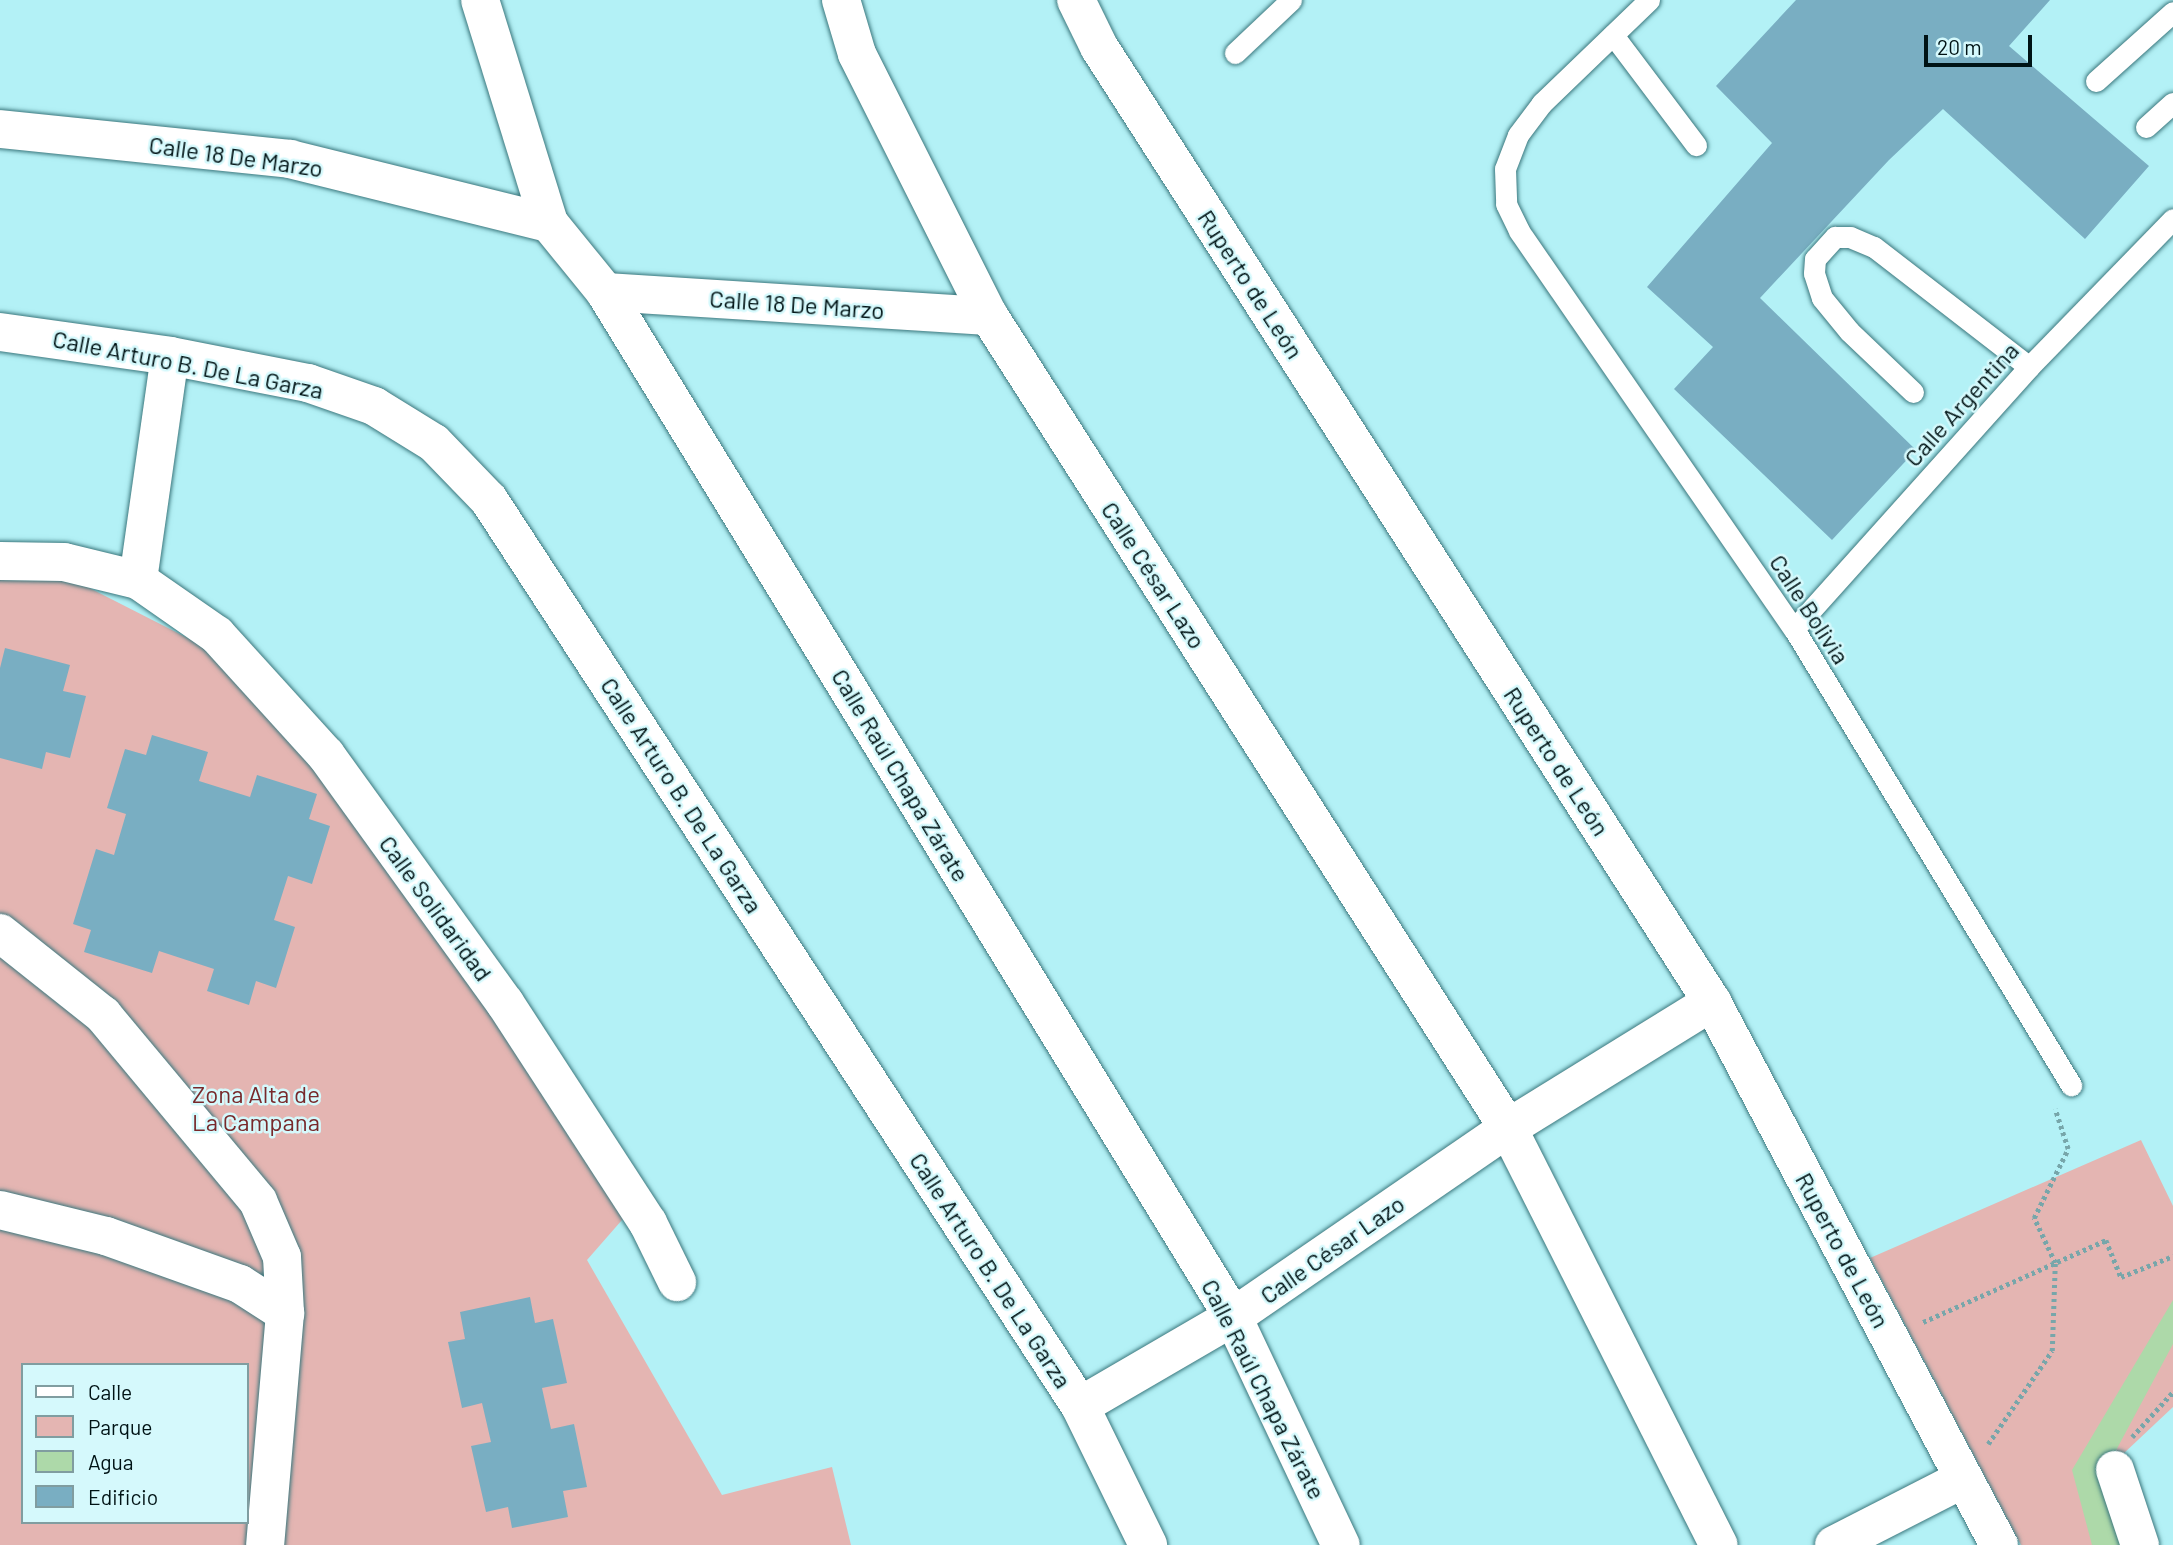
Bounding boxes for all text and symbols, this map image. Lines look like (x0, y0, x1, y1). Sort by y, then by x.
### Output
scale bar (1928, 21, 2036, 65)
text: 20 m (1937, 34, 1982, 59)
street label: Calle 18 De Marzo (147, 130, 325, 182)
street label: Ruperto de León (1192, 204, 1310, 364)
street label: Calle 18 De Marzo (709, 284, 885, 324)
street label: Calle Arturo B. De La Garza (50, 324, 326, 404)
street label: Calle Argentina (1898, 336, 2024, 472)
street label: Calle César Lazo (1096, 496, 1212, 654)
street label: Calle Bolivia (1764, 549, 1856, 669)
street label: Calle Raúl Chapa Zárate (826, 663, 976, 887)
street label: Calle Arturo B. De La Garza (595, 672, 769, 918)
street label: Ruperto de León (1498, 681, 1616, 841)
street label: Calle Solidaridad (374, 830, 498, 986)
park label: Zona Alta de La Campana (192, 1080, 320, 1136)
street label: Calle Arturo B. De La Garza (904, 1147, 1078, 1393)
street label: Ruperto de León (1790, 1167, 1896, 1333)
street label: Calle César Lazo (1254, 1189, 1410, 1309)
street label: Calle Raúl Chapa Zárate (1196, 1274, 1332, 1504)
legend (21, 1363, 248, 1524)
text: Calle (88, 1379, 132, 1404)
text: Parque (88, 1414, 153, 1439)
text: Agua (88, 1449, 134, 1474)
text: Edificio (88, 1484, 158, 1509)

